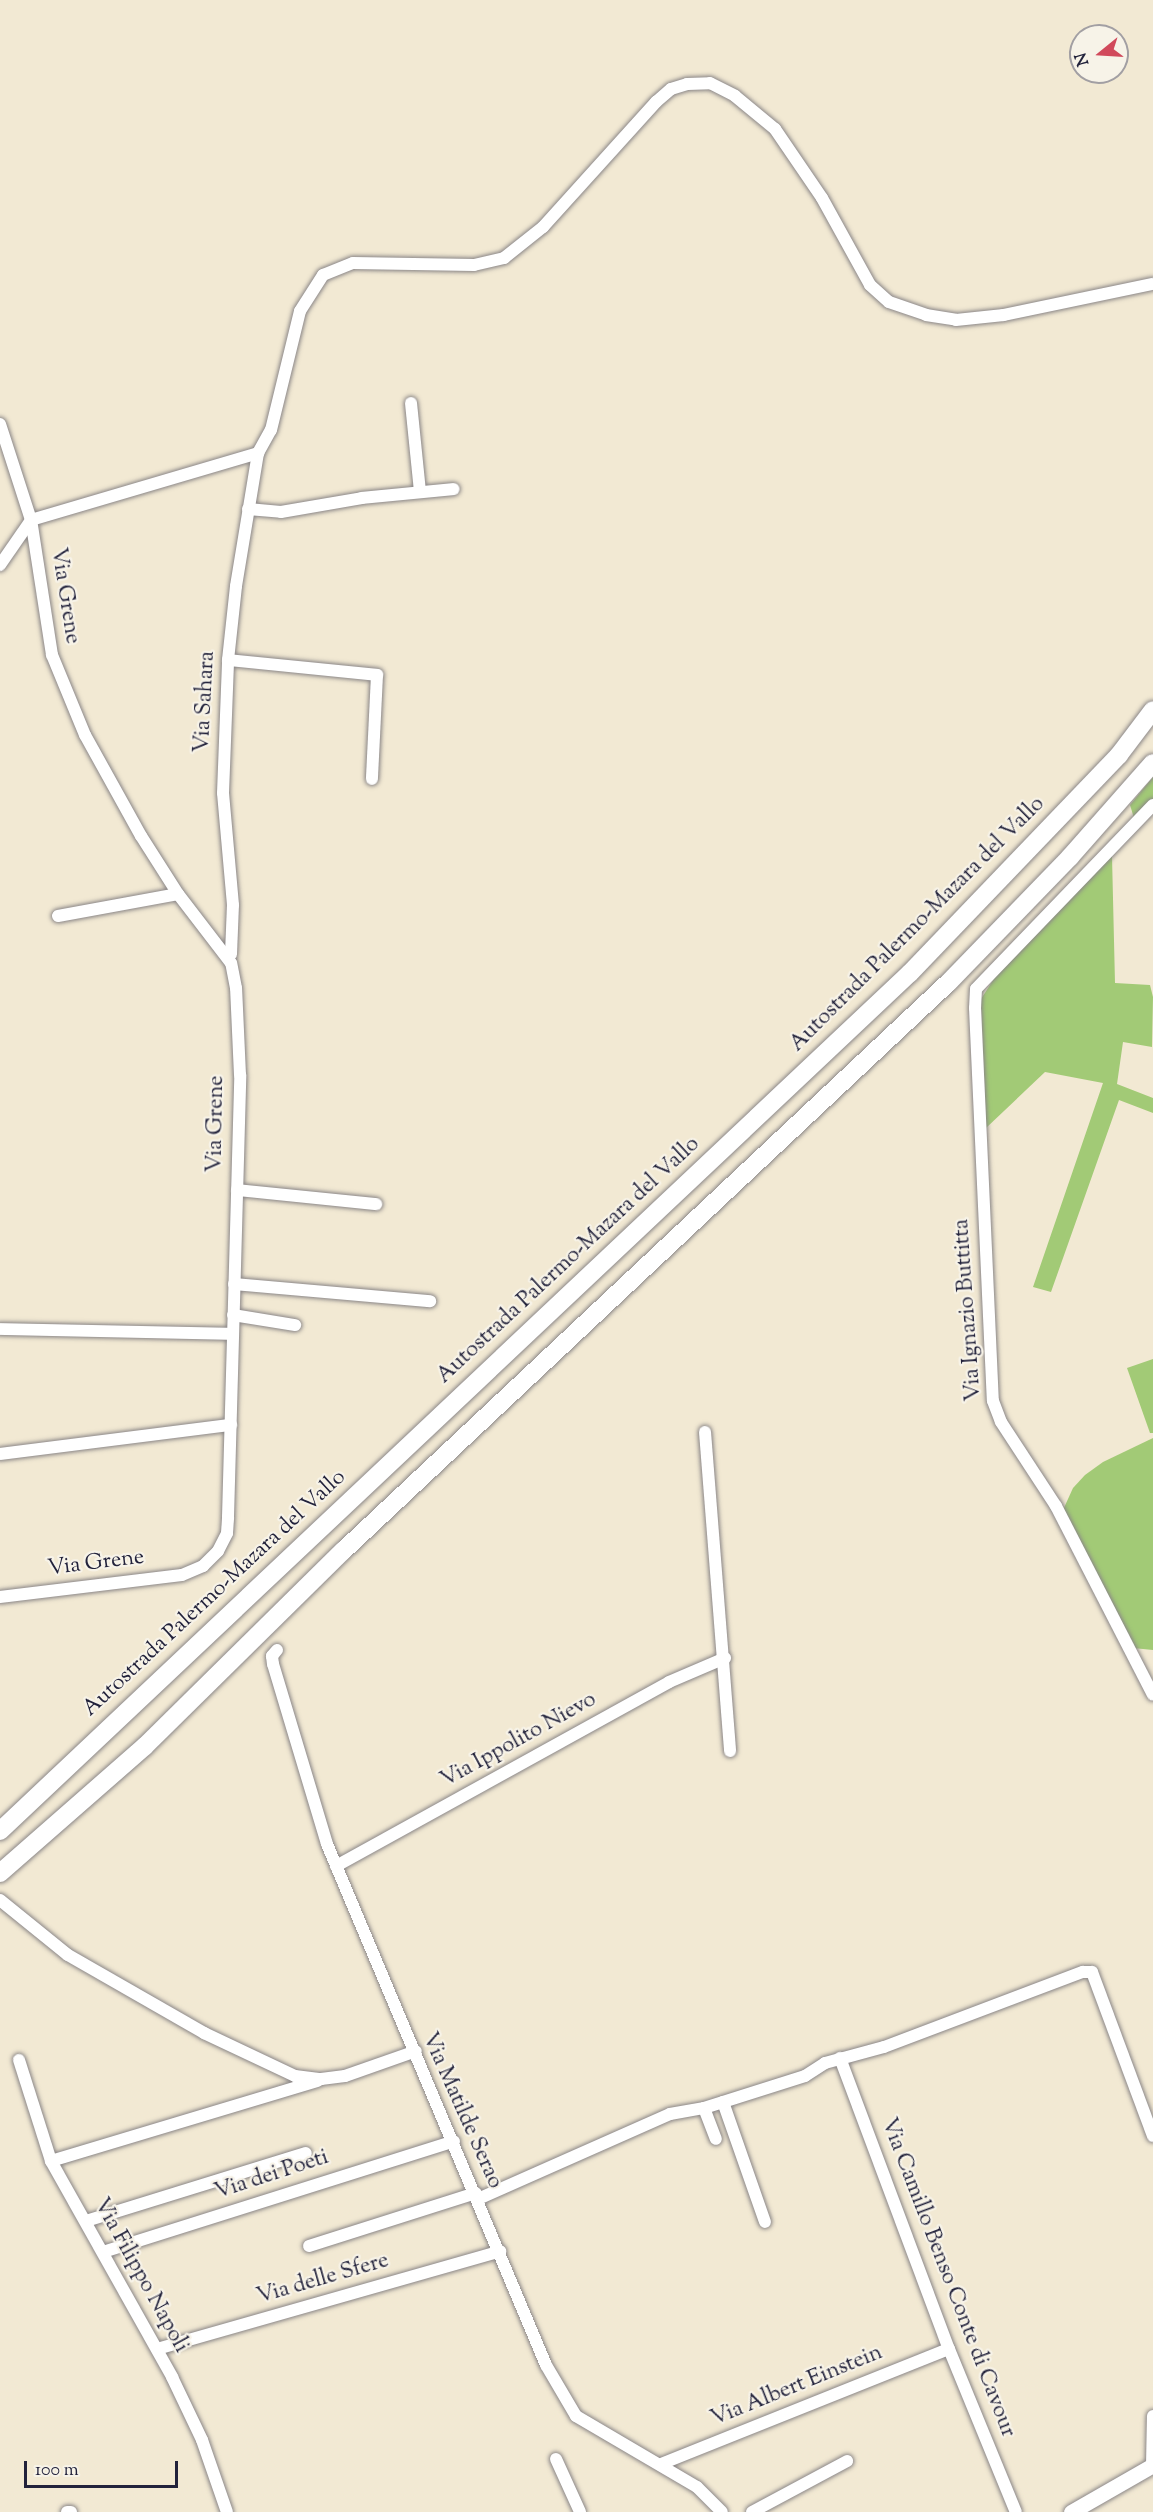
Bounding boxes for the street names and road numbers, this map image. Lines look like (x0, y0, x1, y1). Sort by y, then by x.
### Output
street label: Via Grene (43, 546, 85, 646)
street label: Via Sahara (190, 650, 222, 754)
street label: Autostrada Palermo-Mazara del Vallo (785, 792, 1051, 1058)
street label: Via Grene (203, 1075, 231, 1173)
street label: Autostrada Palermo-Mazara del Vallo (432, 1132, 706, 1390)
street label: Via Ignazio Buttitta (949, 1218, 989, 1402)
street label: Autostrada Palermo-Mazara del Vallo (78, 1465, 352, 1723)
street label: Via Grene (46, 1545, 146, 1583)
street label: Via Ippolito Nievo (437, 1687, 601, 1795)
street label: Via Matilde Serao (415, 2029, 507, 2193)
street label: Via Camillo Benso Conte di Cavour (874, 2115, 1020, 2441)
street label: Via dei Poeti (212, 2145, 332, 2207)
street label: Via Filippo Napoli (87, 2194, 193, 2358)
street label: Via delle Sfere (254, 2249, 392, 2311)
street label: Via Albert Einstein (707, 2341, 887, 2433)

